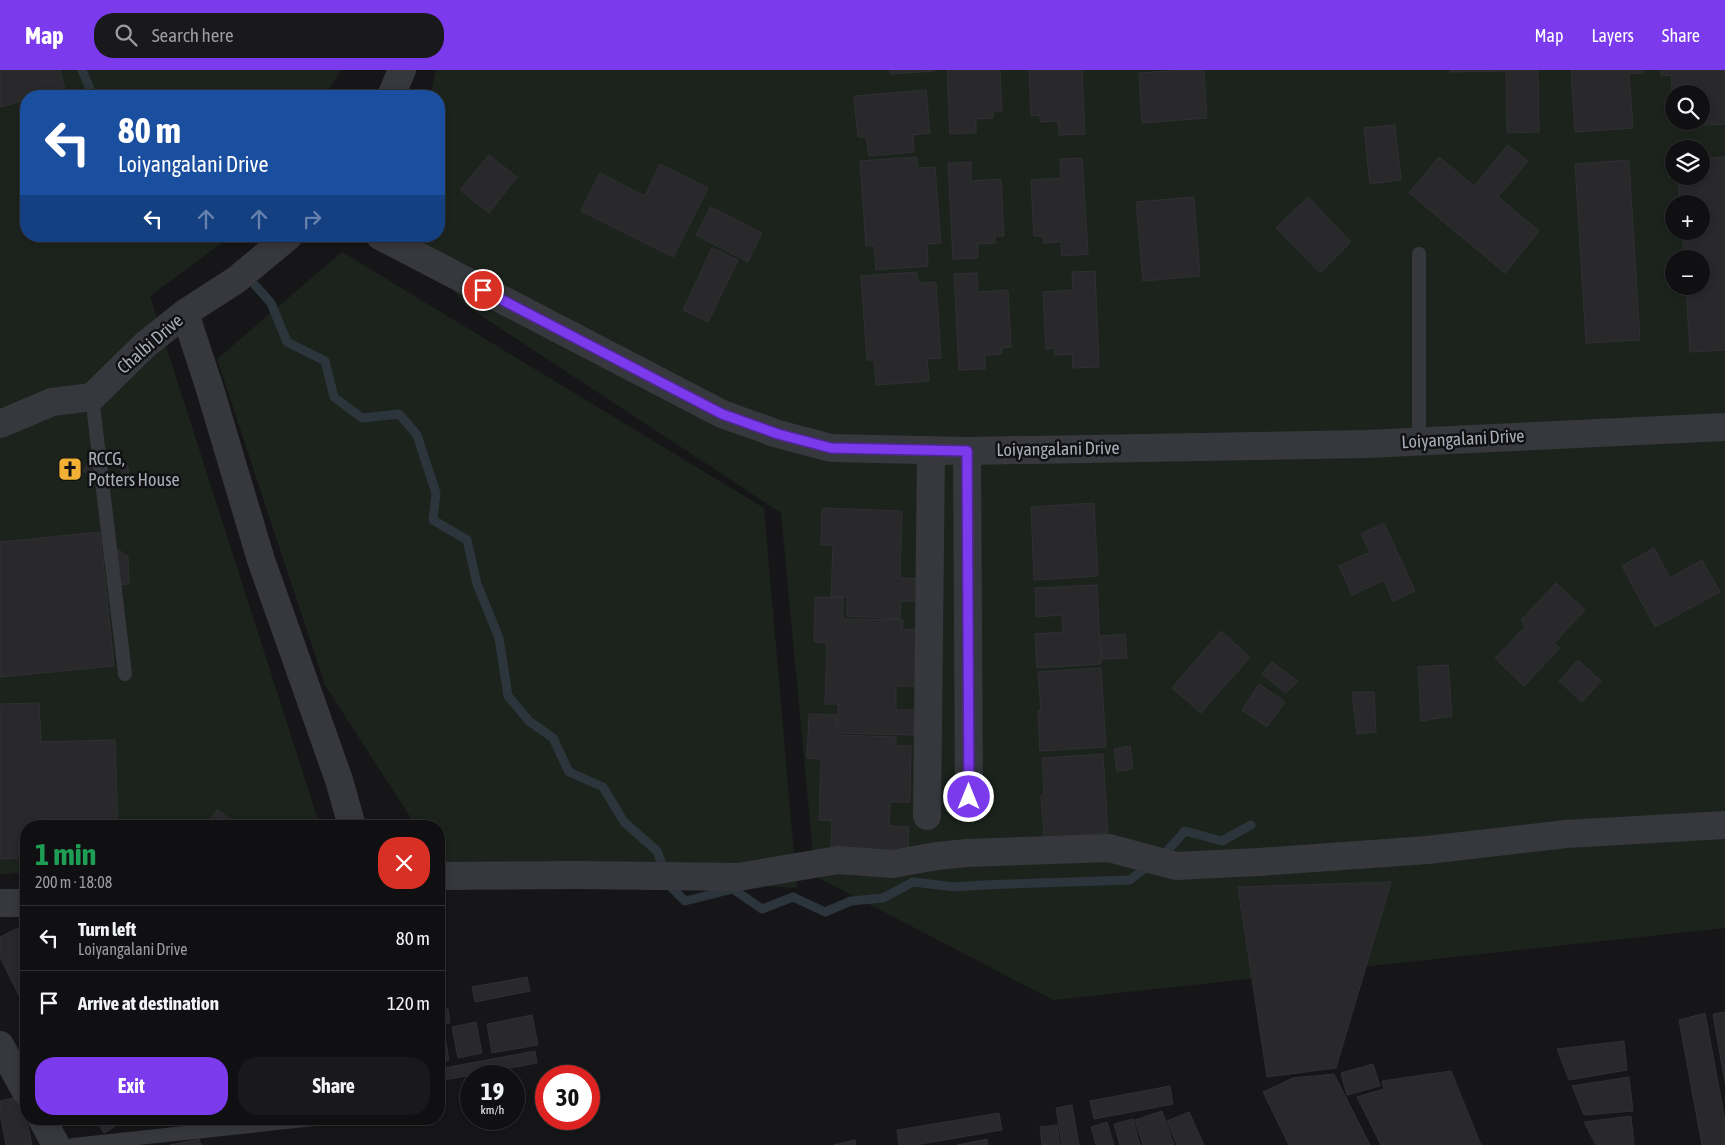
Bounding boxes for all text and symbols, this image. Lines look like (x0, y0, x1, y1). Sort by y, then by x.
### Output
search box (94, 13, 444, 58)
icon: search (112, 21, 140, 49)
text: Map (25, 22, 64, 49)
text: Search here (152, 24, 234, 46)
text: Map (1534, 25, 1563, 46)
text: Layers (1591, 25, 1634, 46)
text: Share (1662, 25, 1700, 46)
map controls (1665, 85, 1710, 295)
button: search (1665, 85, 1710, 130)
icon: left (35, 110, 100, 175)
text: 80 m (118, 110, 181, 150)
button: layers (1665, 140, 1710, 185)
text: Loiyangalani Drive (118, 151, 268, 177)
button: + (1665, 195, 1710, 240)
icon: left (139, 205, 167, 233)
icon: ahead (192, 205, 220, 233)
icon: ahead (245, 205, 273, 233)
icon: right (298, 205, 326, 233)
button: − (1665, 250, 1710, 295)
pin (462, 269, 504, 311)
icon: arrive (469, 276, 497, 304)
street label: Chalbi Drive (113, 309, 187, 378)
street label: Loiyangalani Drive (1401, 425, 1525, 452)
street label: Loiyangalani Drive (996, 437, 1120, 460)
place label: RCCG, Potters House (88, 448, 180, 490)
church icon: RCCG, Potters House (57, 456, 83, 482)
position arrow (942, 770, 994, 822)
text: 1 min (35, 837, 96, 871)
button: close (378, 837, 430, 889)
text: 200 m · 18:08 (35, 873, 112, 891)
text: Turn left (78, 918, 136, 940)
icon: left (35, 924, 63, 952)
text: 80 m (396, 927, 430, 949)
text: Loiyangalani Drive (78, 940, 187, 958)
icon: arrive (35, 989, 63, 1017)
text: Arrive at destination (78, 992, 219, 1014)
text: 120 m (387, 992, 430, 1014)
button: Exit (35, 1057, 228, 1115)
button: Share (238, 1057, 430, 1115)
speed limit sign: 30 (535, 1065, 600, 1130)
text: 19 (481, 1077, 504, 1105)
text: km/h (481, 1103, 504, 1117)

